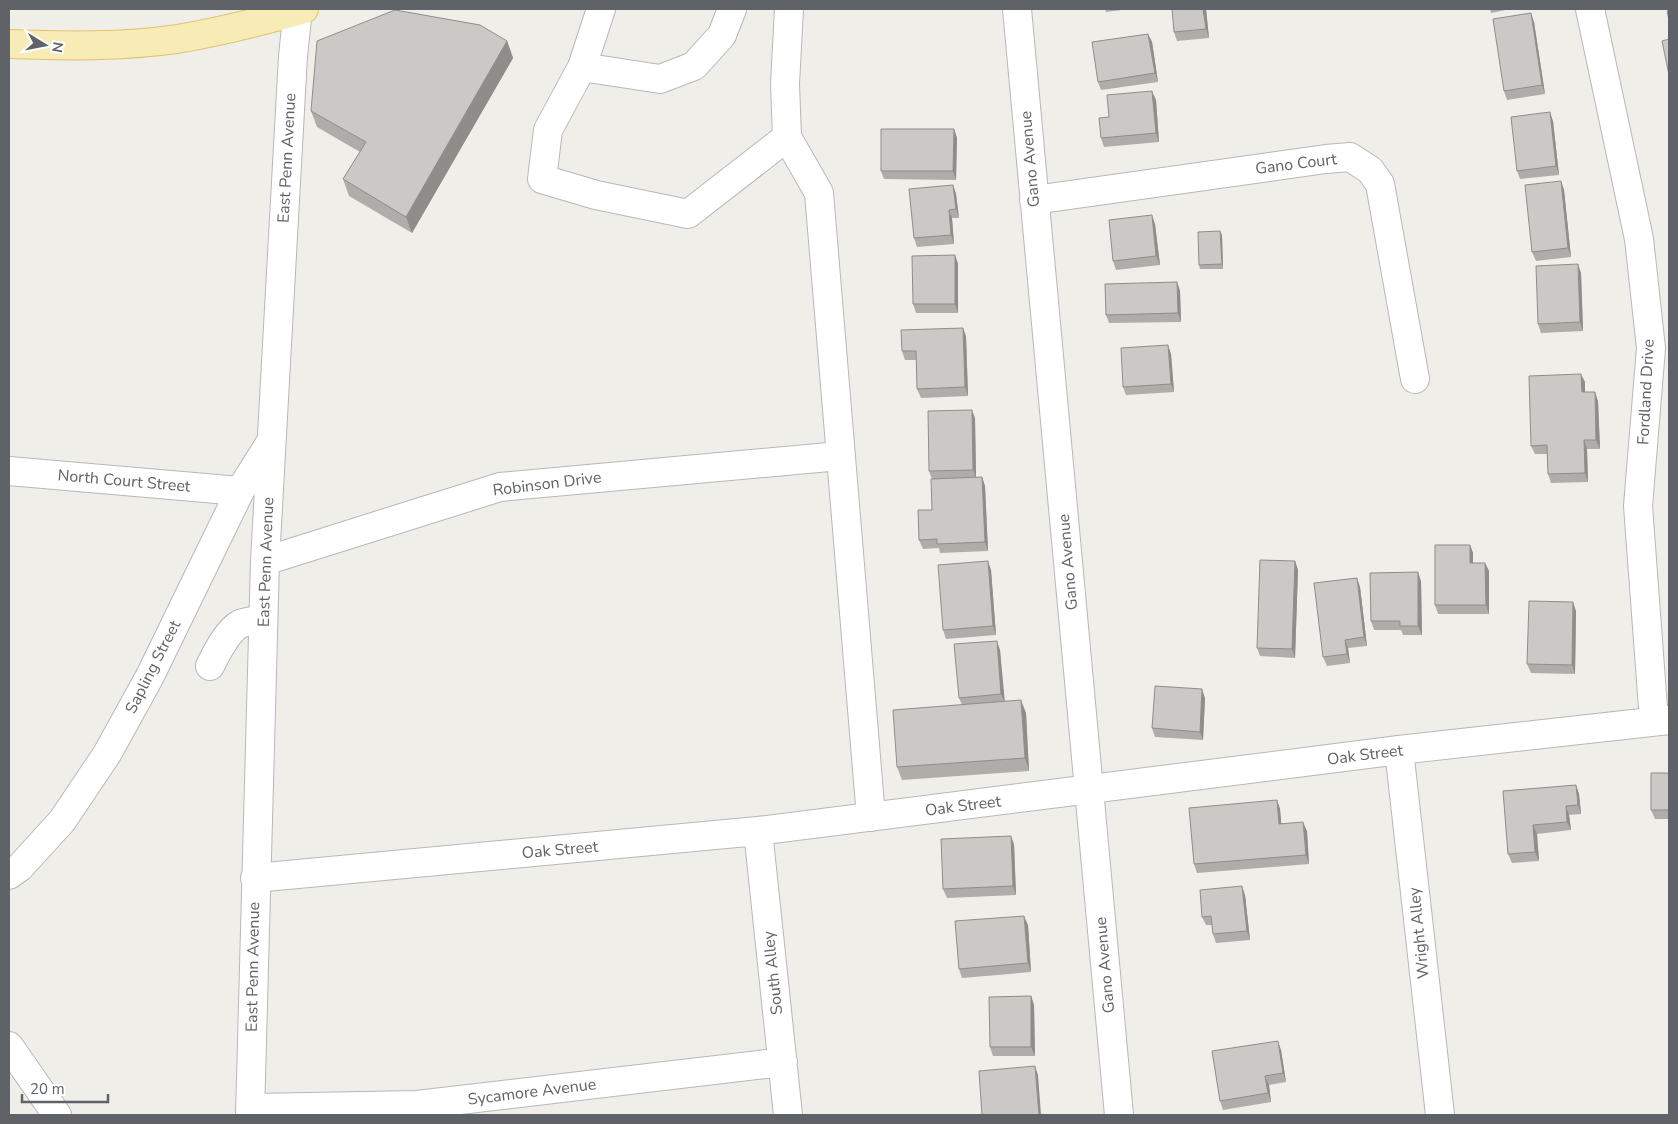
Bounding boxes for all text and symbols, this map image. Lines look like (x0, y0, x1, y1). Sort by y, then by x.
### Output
north arrow (20, 20, 70, 70)
text: N (47, 40, 68, 54)
street label: East Penn Avenue (273, 92, 301, 224)
street label: Gano Avenue (1015, 110, 1045, 208)
street label: Gano Court (1254, 148, 1338, 180)
street label: Fordland Drive (1632, 338, 1660, 446)
street label: North Court Street (57, 464, 192, 498)
street label: Robinson Drive (491, 466, 603, 502)
street label: East Penn Avenue (253, 497, 279, 627)
street label: Gano Avenue (1053, 513, 1083, 611)
street label: Sapling Street (120, 616, 186, 718)
street label: Oak Street (1326, 739, 1405, 771)
street label: Oak Street (924, 790, 1003, 822)
street label: Oak Street (521, 836, 599, 864)
street label: Wright Alley (1403, 885, 1435, 980)
street label: East Penn Avenue (241, 902, 265, 1032)
street label: Gano Avenue (1090, 916, 1120, 1014)
street label: South Alley (758, 929, 788, 1016)
scale bar (22, 1072, 109, 1104)
street label: Sycamore Avenue (467, 1073, 597, 1111)
text: 20 m (30, 1079, 65, 1099)

